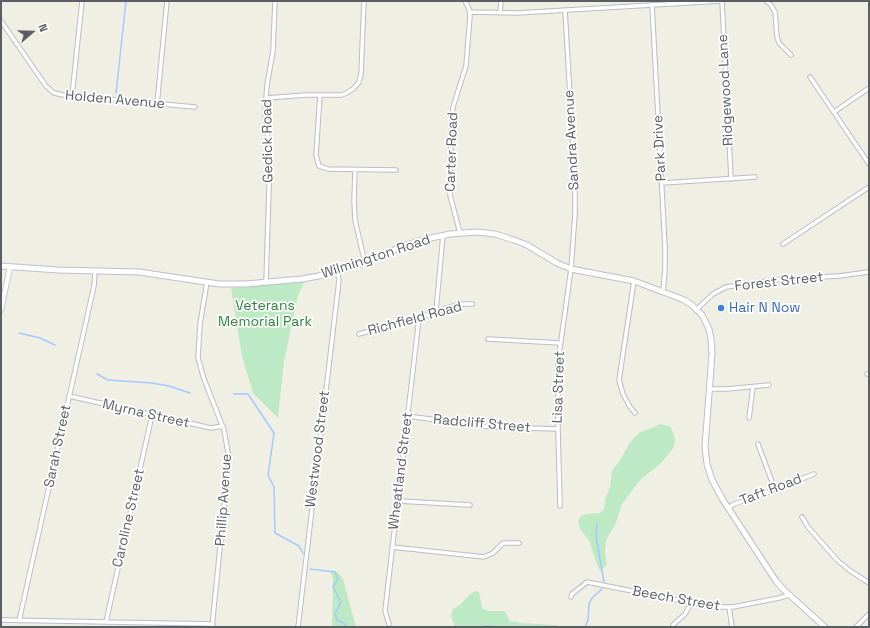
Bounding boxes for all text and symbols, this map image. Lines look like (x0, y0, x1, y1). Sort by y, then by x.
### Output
north arrow (12, 12, 52, 52)
text: N (35, 22, 51, 34)
street label: Ridgewood Lane (715, 34, 737, 146)
street label: Holden Avenue (64, 87, 166, 113)
street label: Sandra Avenue (561, 89, 583, 191)
street label: Gedick Road (259, 99, 277, 183)
street label: Carter Road (442, 112, 462, 192)
street label: Park Drive (650, 114, 670, 182)
street label: Wilmington Road (319, 231, 433, 283)
street label: Forest Street (734, 269, 824, 295)
park label: Veterans Memorial Park (218, 298, 312, 330)
street label: Richfield Road (366, 298, 464, 340)
place label: Hair N Now (729, 300, 800, 316)
marker: Hair N Now (716, 303, 726, 313)
street label: Lisa Street (549, 350, 569, 424)
street label: Westwood Street (302, 390, 334, 508)
street label: Myrna Street (101, 396, 191, 432)
street label: Sarah Street (41, 403, 75, 489)
street label: Wheatland Street (385, 411, 417, 531)
street label: Radcliff Street (432, 411, 532, 437)
street label: Phillip Avenue (212, 453, 236, 547)
street label: Caroline Street (109, 467, 149, 569)
street label: Taft Road (738, 471, 804, 509)
street label: Beech Street (631, 583, 721, 615)

